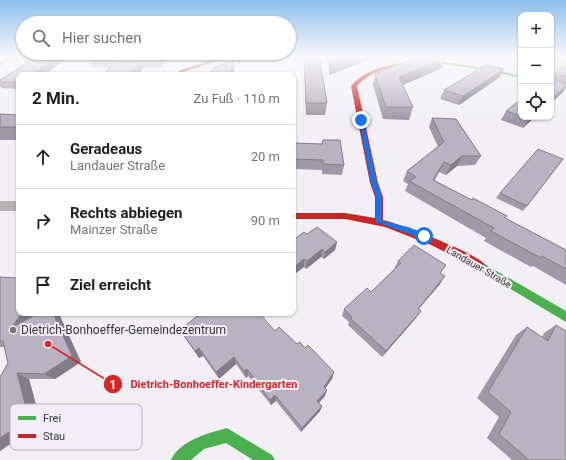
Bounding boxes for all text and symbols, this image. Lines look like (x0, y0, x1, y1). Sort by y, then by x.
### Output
map controls (518, 12, 554, 120)
button: + (518, 12, 554, 48)
search box (16, 16, 296, 60)
icon: search (30, 27, 52, 49)
text: Hier suchen (62, 29, 141, 47)
button: − (518, 48, 554, 84)
button: locate (518, 84, 554, 120)
text: 2 Min. (32, 88, 80, 108)
text: Zu Fuß · 110 m (194, 91, 280, 106)
route end (352, 111, 370, 129)
text: Geradeaus (70, 140, 142, 158)
icon: ahead (32, 146, 54, 168)
text: 20 m (251, 149, 280, 164)
text: Landauer Straße (70, 158, 165, 173)
text: Rechts abbiegen (70, 204, 183, 222)
icon: right (32, 210, 54, 232)
text: 90 m (251, 213, 280, 228)
text: Mainzer Straße (70, 222, 157, 237)
route start (415, 227, 433, 245)
street label: Landauer Straße (445, 244, 513, 290)
icon: arrive (32, 274, 54, 296)
text: Ziel erreicht (70, 276, 151, 294)
place label: Dietrich-Bonhoeffer-Gemeindezentrum (21, 323, 226, 337)
marker: Dietrich-Bonhoeffer-Gemeindezentrum (8, 325, 18, 335)
callout: Dietrich-Bonhoeffer-Kindergarten (103, 373, 306, 396)
text: 1 (110, 378, 116, 392)
text: Dietrich-Bonhoeffer-Kindergarten (130, 378, 298, 391)
legend (10, 404, 142, 450)
text: Frei (43, 412, 61, 425)
text: Stau (43, 430, 65, 443)

